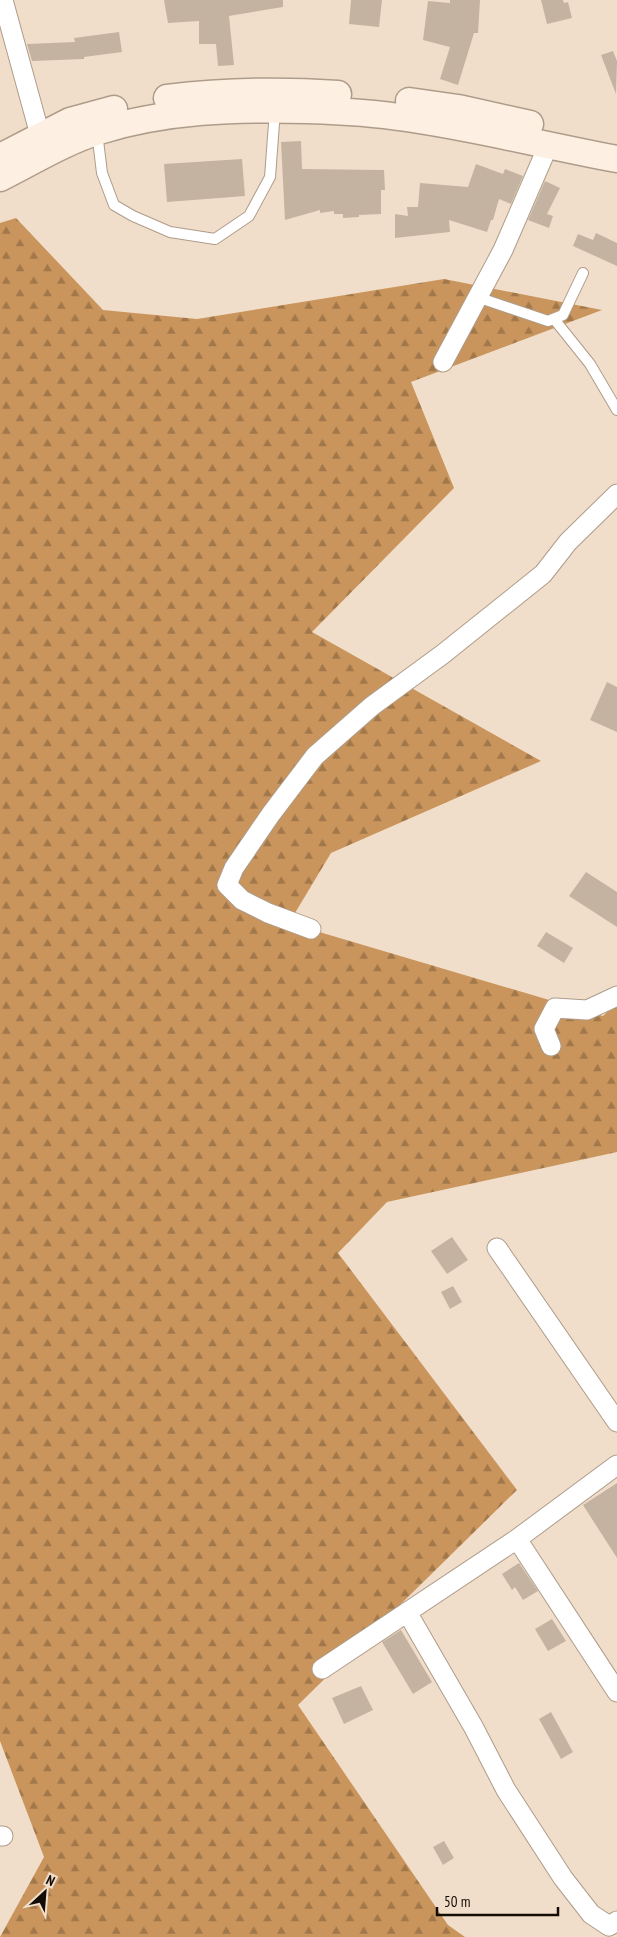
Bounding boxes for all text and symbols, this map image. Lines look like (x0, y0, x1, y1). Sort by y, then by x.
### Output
north arrow (20, 1867, 70, 1917)
text: N (43, 1871, 58, 1890)
scale bar (437, 1884, 558, 1916)
text: 50 m (444, 1892, 470, 1911)

